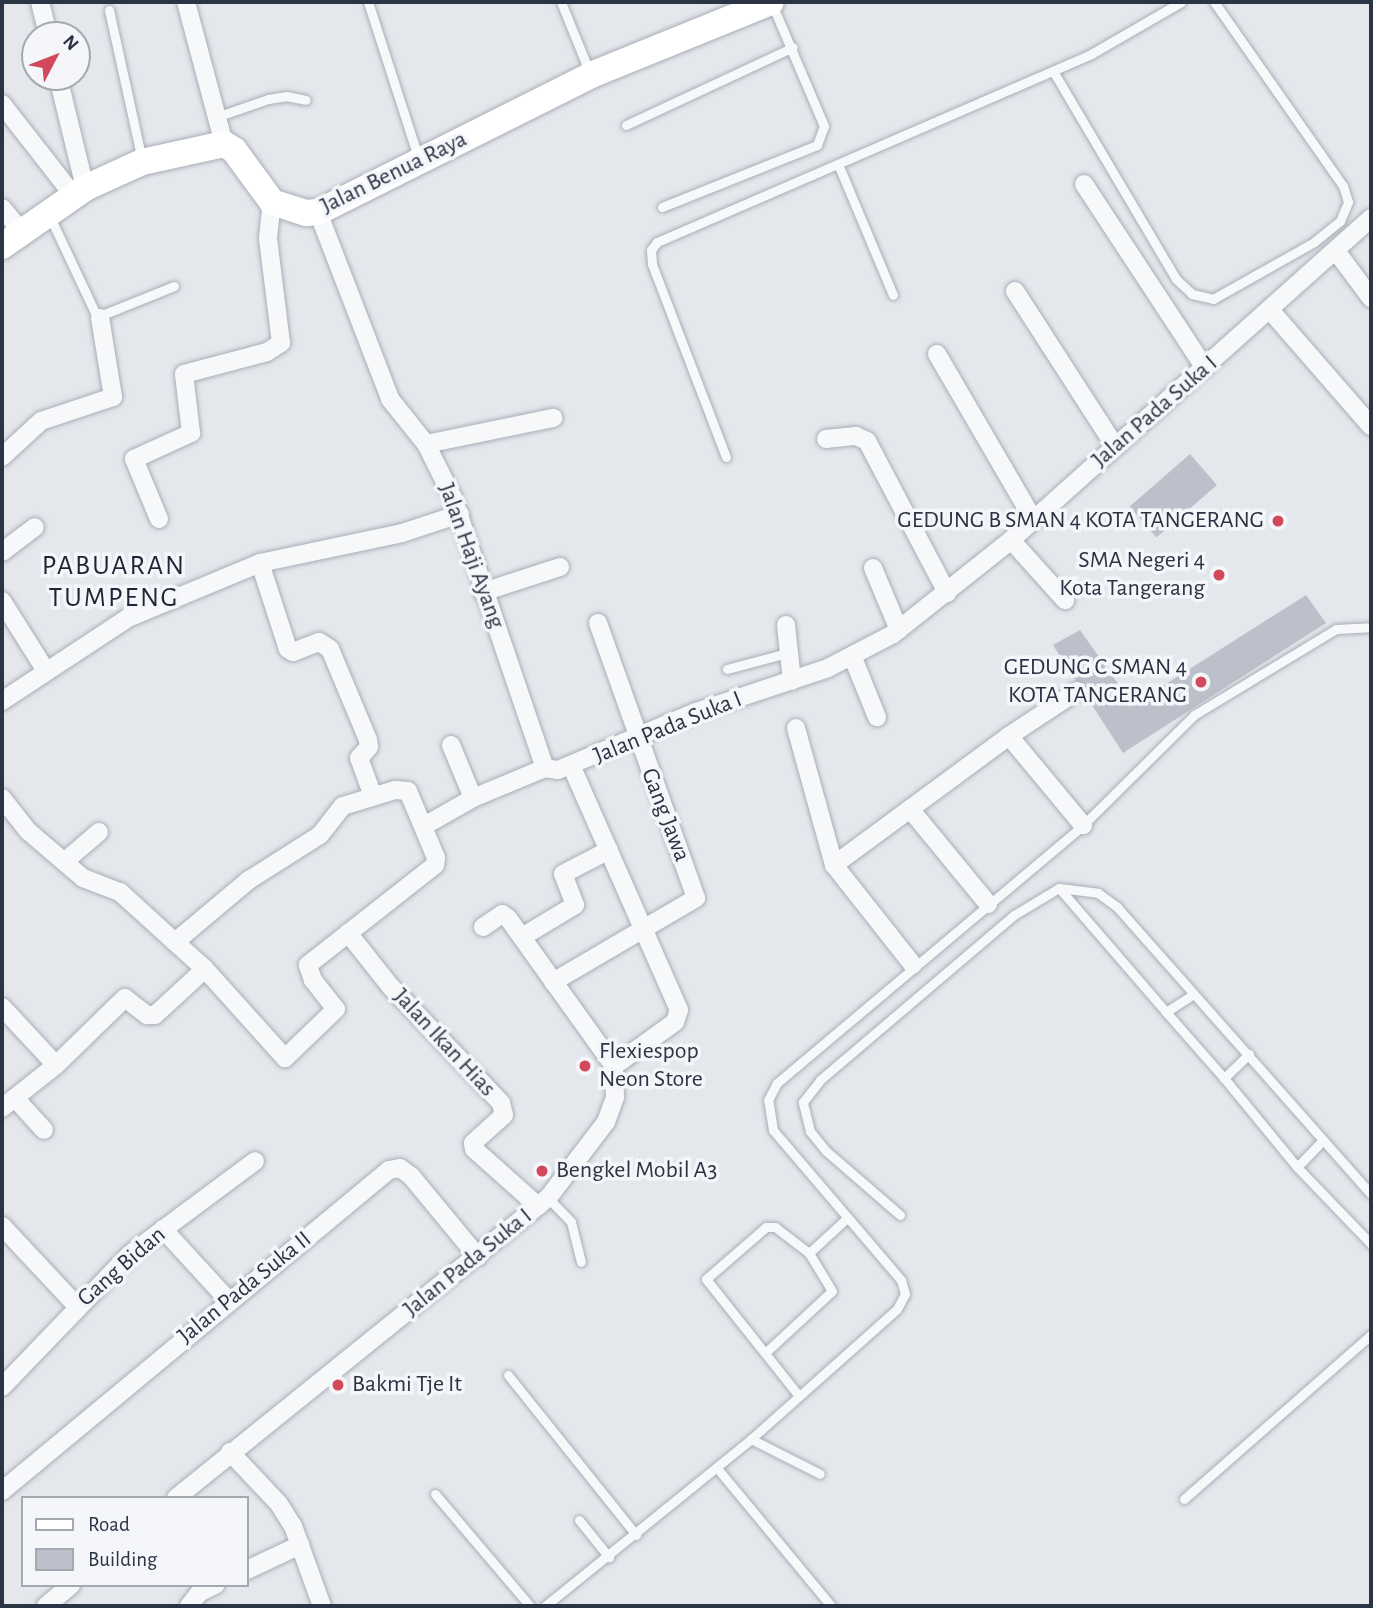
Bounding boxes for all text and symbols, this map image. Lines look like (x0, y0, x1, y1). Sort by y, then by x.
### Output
north arrow (21, 21, 91, 91)
text: N (59, 32, 82, 54)
street label: Jalan Benua Raya (316, 125, 472, 221)
street label: Jalan Pada Suka I (1086, 350, 1224, 474)
street label: Jalan Haji Ayang (431, 479, 511, 633)
place label: GEDUNG B SMAN 4 KOTA TANGERANG (897, 507, 1264, 535)
marker: GEDUNG B SMAN 4 KOTA TANGERANG (1270, 513, 1286, 529)
place label: SMA Negeri 4 Kota Tangerang (1059, 547, 1205, 603)
district label: PABUARAN TUMPENG (43, 549, 185, 615)
marker: SMA Negeri 4 Kota Tangerang (1211, 567, 1227, 583)
place label: GEDUNG C SMAN 4 KOTA TANGERANG (1004, 654, 1187, 710)
marker: GEDUNG C SMAN 4 KOTA TANGERANG (1193, 674, 1209, 690)
street label: Jalan Pada Suka I (590, 685, 746, 771)
street label: Gang Jawa (634, 764, 696, 866)
street label: Jalan Ikan Hias (387, 983, 501, 1103)
place label: Flexiespop Neon Store (599, 1038, 703, 1094)
marker: Flexiespop Neon Store (577, 1058, 593, 1074)
place label: Bengkel Mobil A3 (556, 1157, 717, 1185)
marker: Bengkel Mobil A3 (534, 1163, 550, 1179)
street label: Jalan Pada Suka I (398, 1202, 538, 1324)
street label: Gang Bidan (72, 1221, 172, 1313)
street label: Jalan Pada Suka II (172, 1225, 318, 1351)
place label: Bakmi Tje It (352, 1371, 462, 1399)
marker: Bakmi Tje It (330, 1377, 346, 1393)
legend (21, 1496, 248, 1587)
text: Road (88, 1514, 130, 1535)
text: Building (88, 1549, 157, 1570)

